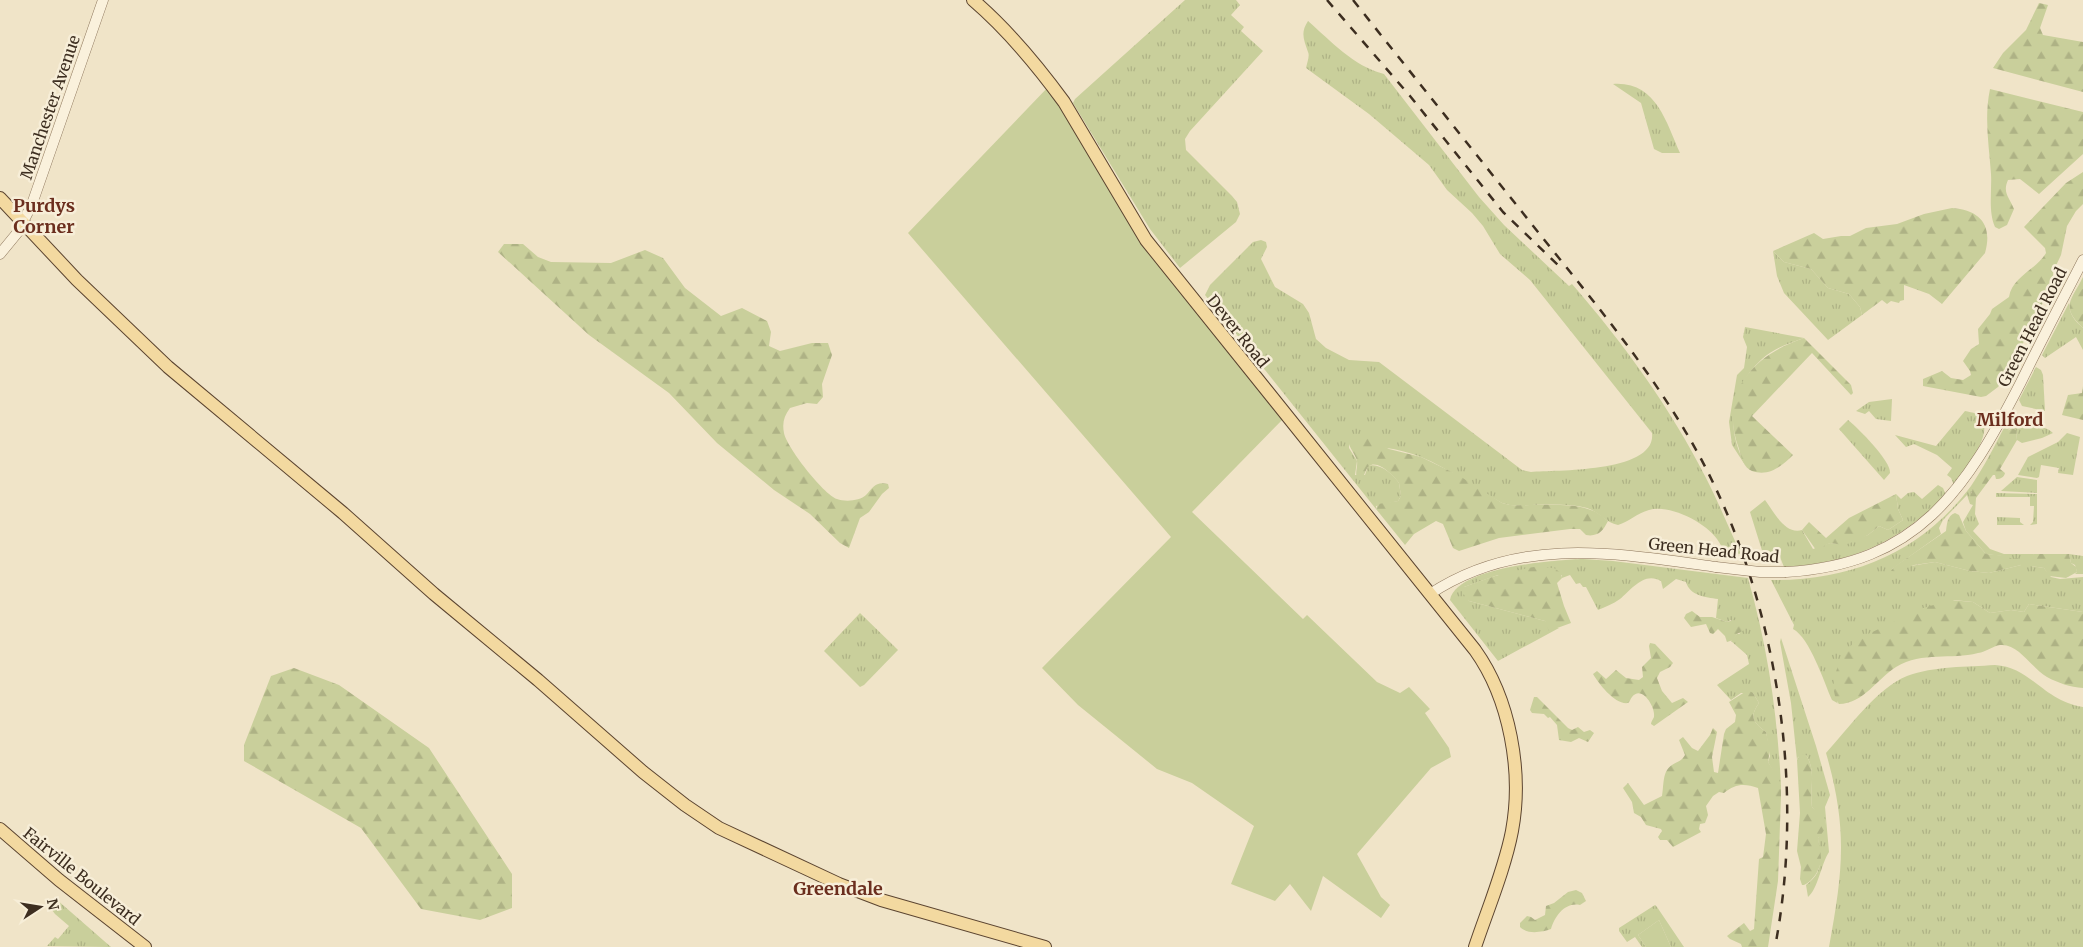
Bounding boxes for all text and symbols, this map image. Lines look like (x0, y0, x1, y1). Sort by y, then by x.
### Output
street label: Manchester Avenue (16, 32, 84, 182)
district label: Purdys Corner (13, 194, 75, 238)
street label: Green Head Road (1993, 264, 2071, 390)
street label: Dever Road (1203, 291, 1274, 372)
district label: Milford (1977, 408, 2043, 431)
street label: Green Head Road (1648, 533, 1781, 567)
street label: Fairville Boulevard (20, 823, 145, 929)
district label: Greendale (793, 877, 883, 900)
north arrow (15, 882, 65, 932)
text: N (43, 897, 63, 912)

